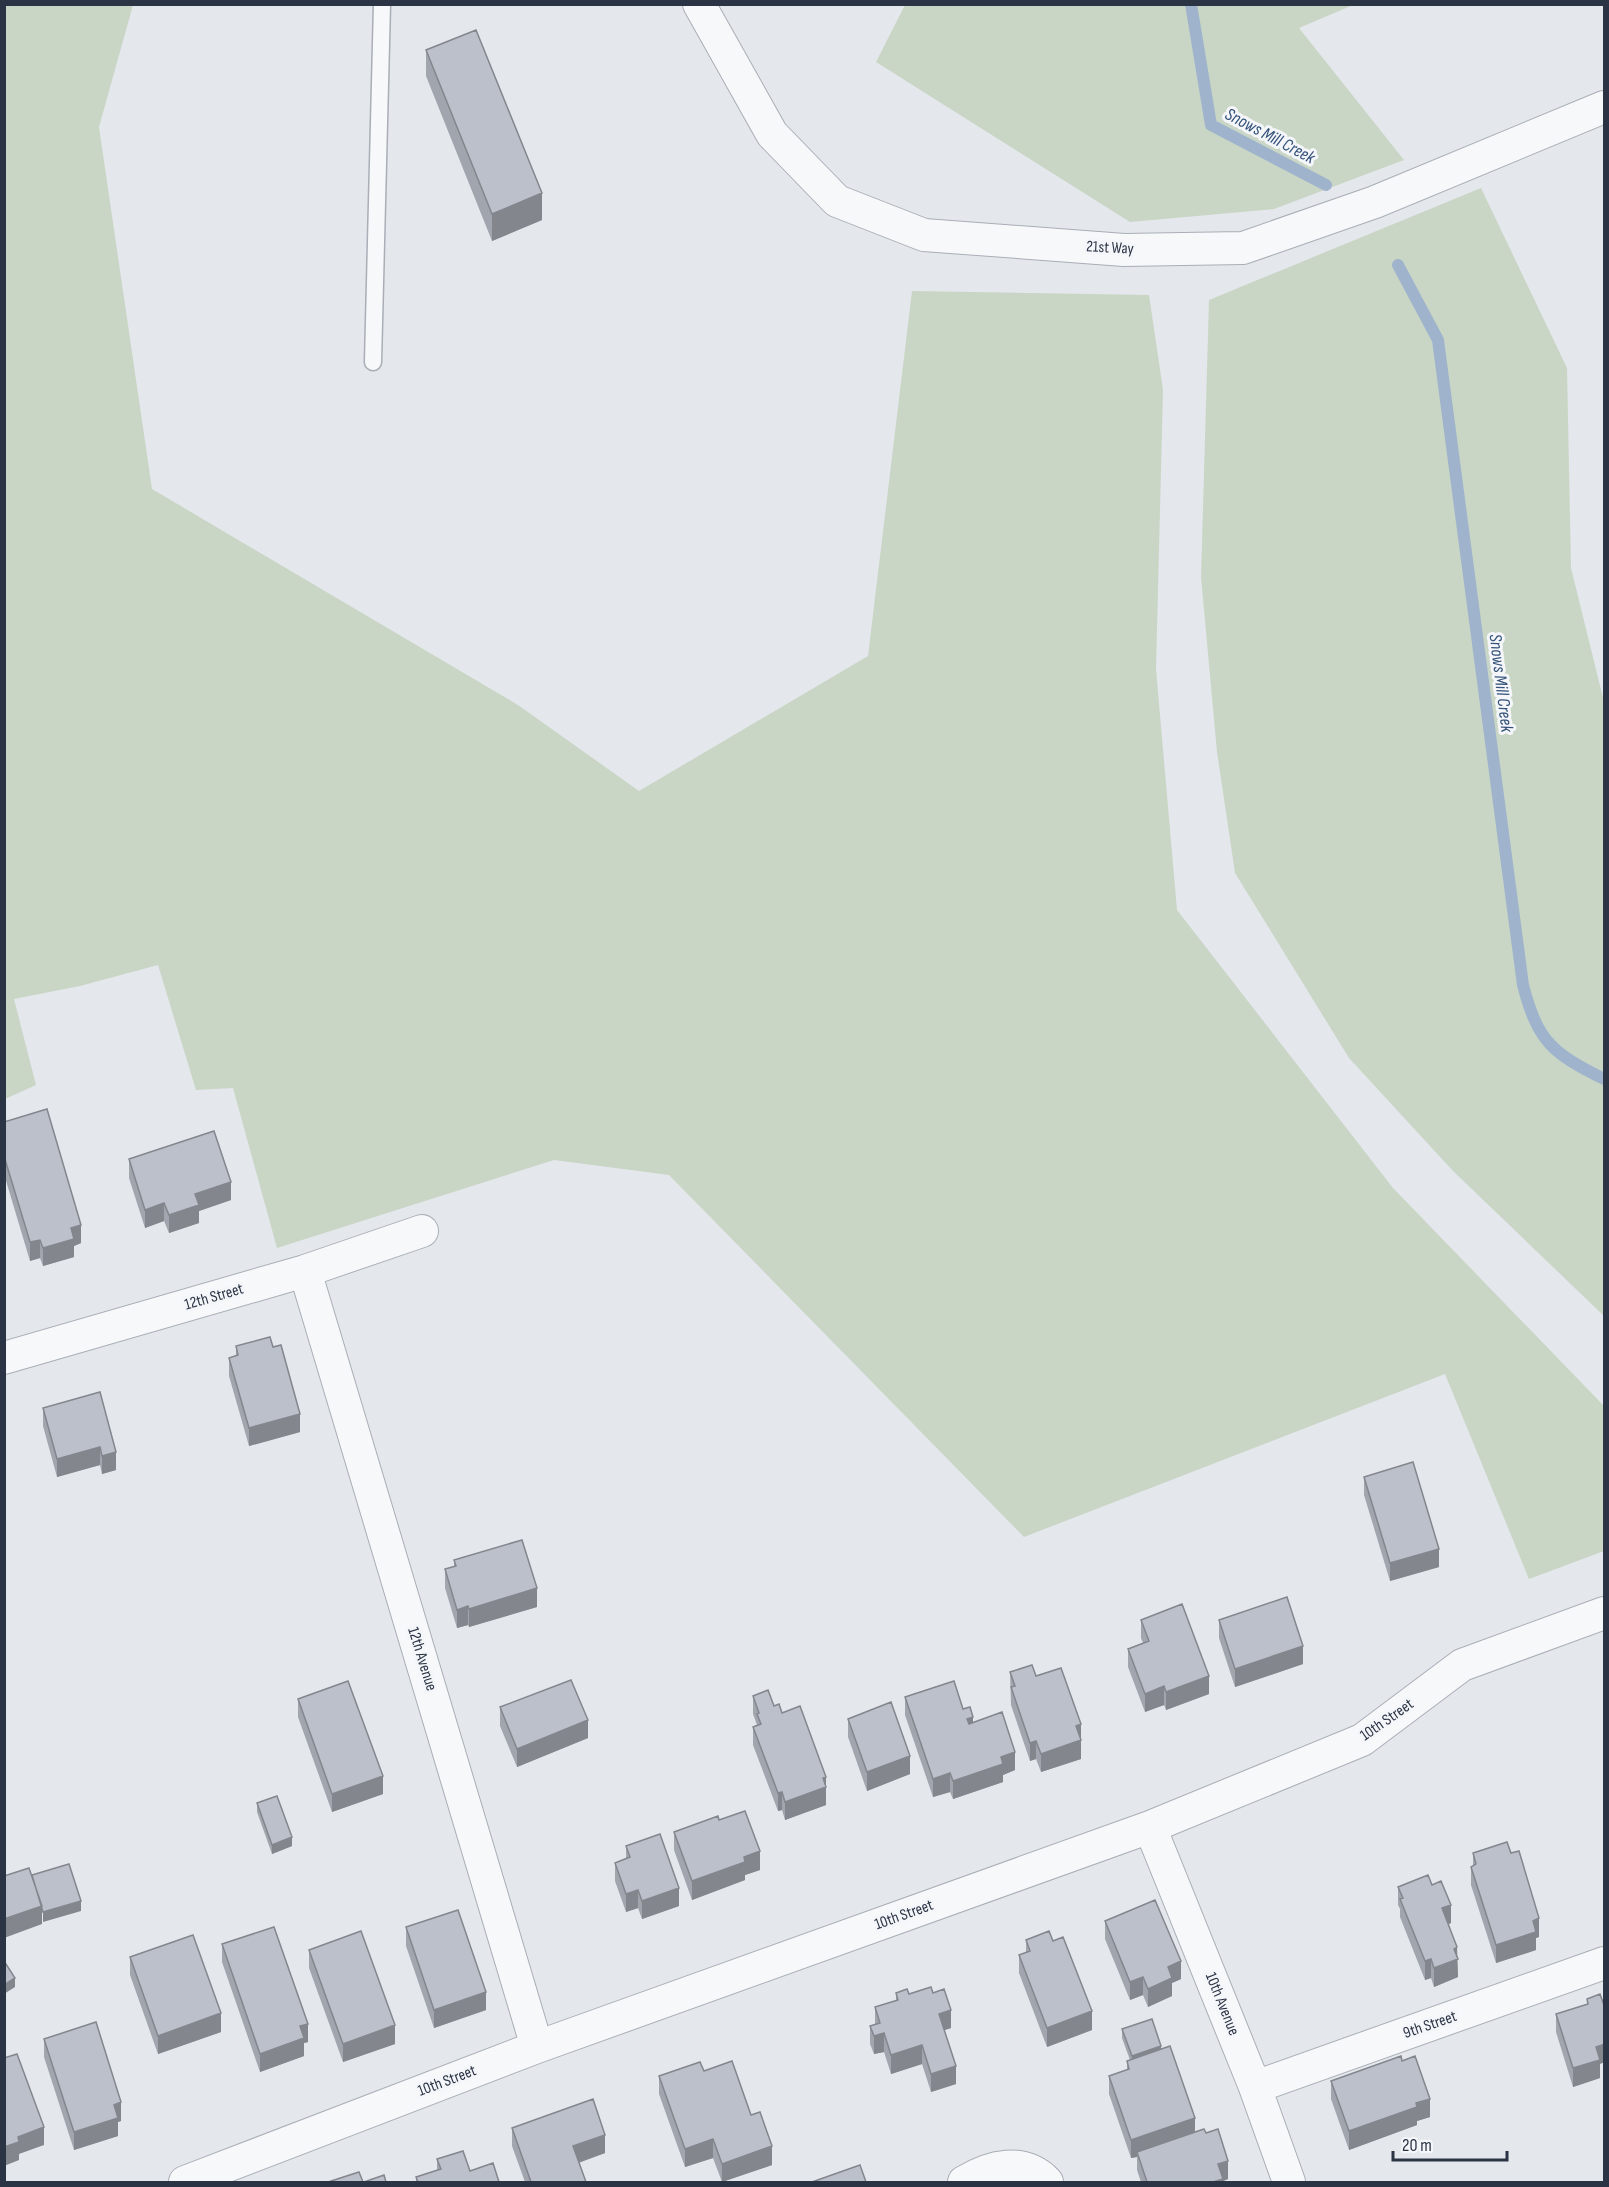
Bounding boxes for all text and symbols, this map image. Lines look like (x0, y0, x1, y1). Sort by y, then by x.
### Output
water label: Snows Mill Creek (1222, 104, 1320, 169)
street label: 21st Way (1086, 237, 1134, 259)
water label: Snows Mill Creek (1485, 633, 1518, 735)
street label: 12th Street (182, 1280, 246, 1314)
street label: 12th Avenue (403, 1625, 441, 1693)
street label: 10th Street (1357, 1695, 1417, 1745)
street label: 10th Street (872, 1896, 936, 1934)
street label: 10th Avenue (1201, 1970, 1243, 2038)
street label: 9th Street (1401, 2007, 1459, 2043)
street label: 10th Street (415, 2061, 479, 2101)
scale bar (1393, 2124, 1507, 2162)
text: 20 m (1402, 2135, 1432, 2156)

